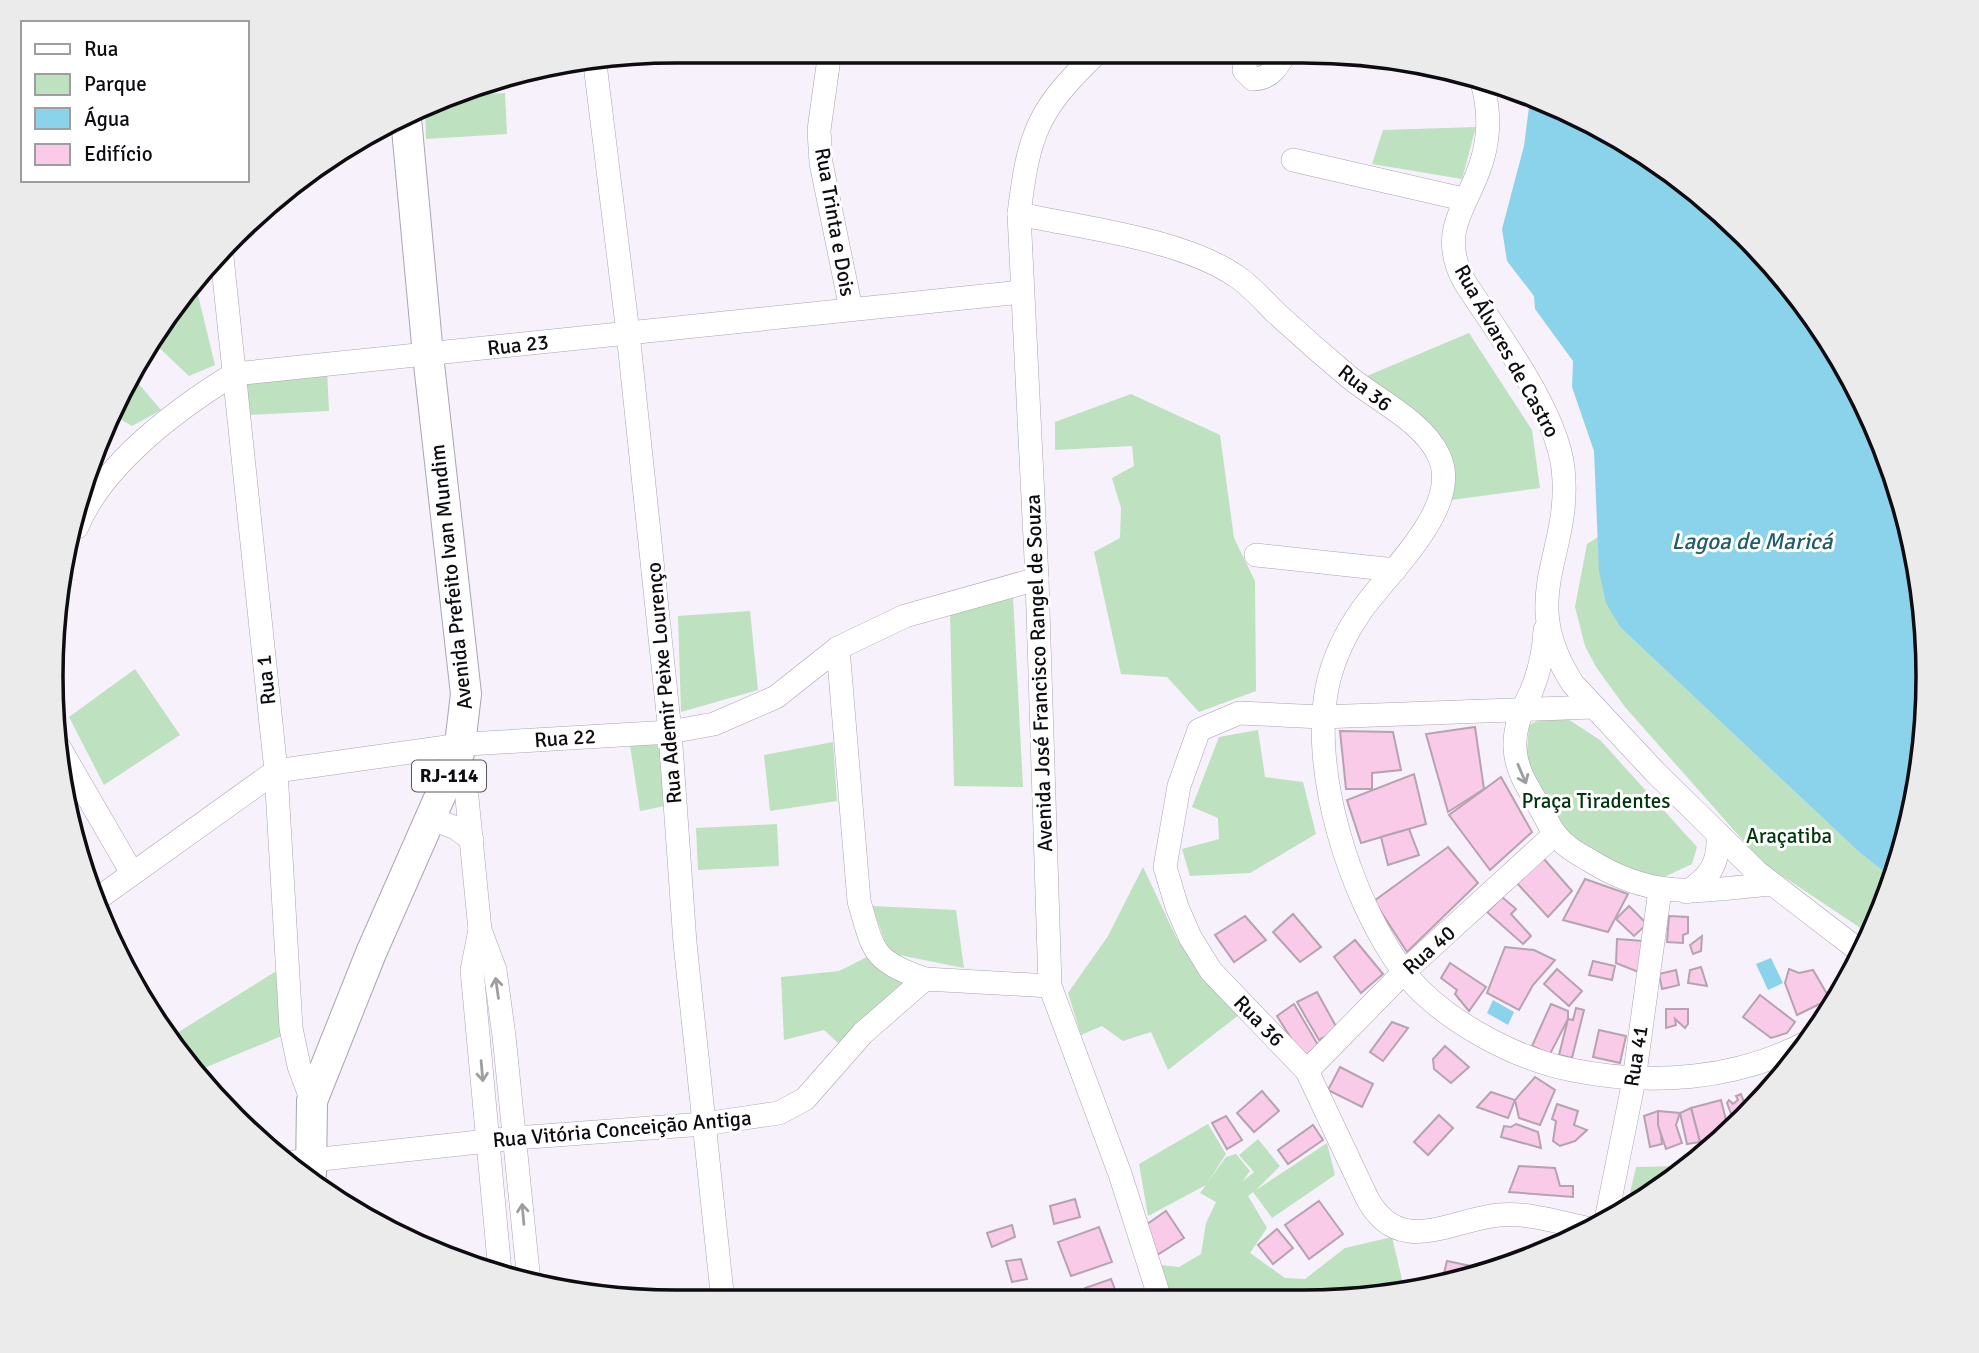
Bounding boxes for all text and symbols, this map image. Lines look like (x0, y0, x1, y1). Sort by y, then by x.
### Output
legend (21, 21, 248, 182)
text: Rua (84, 36, 118, 62)
text: Parque (84, 71, 147, 97)
text: Água (84, 106, 130, 132)
text: Edifício (84, 141, 153, 167)
street label: Rua Trinta e Dois (809, 146, 861, 298)
street label: Rua Álvares de Castro (1449, 260, 1565, 442)
street label: Rua 23 (486, 329, 550, 361)
street label: Rua 36 (1333, 359, 1397, 417)
street label: Avenida Prefeito Ivan Mundim (424, 443, 478, 711)
street label: Avenida José Francisco Rangel de Souza (1020, 494, 1058, 852)
water label: Lagoa de Maricá (1672, 527, 1834, 556)
street label: Rua Ademir Peixe Lourenço (640, 561, 688, 805)
street label: Rua 1 (250, 654, 282, 706)
street label: Rua 22 (533, 723, 597, 753)
road number: RJ-114 (412, 761, 486, 792)
one-way arrow (1516, 763, 1529, 784)
park label: Praça Tiradentes (1521, 788, 1671, 814)
park label: Araçatiba (1746, 823, 1832, 849)
street label: Rua 40 (1397, 920, 1461, 980)
one-way arrow (491, 977, 504, 1000)
street label: Rua 36 (1228, 990, 1290, 1052)
street label: Rua 41 (1618, 1024, 1654, 1088)
one-way arrow (476, 1059, 489, 1081)
street label: Rua Vitória Conceição Antiga (491, 1105, 753, 1153)
one-way arrow (516, 1203, 529, 1226)

